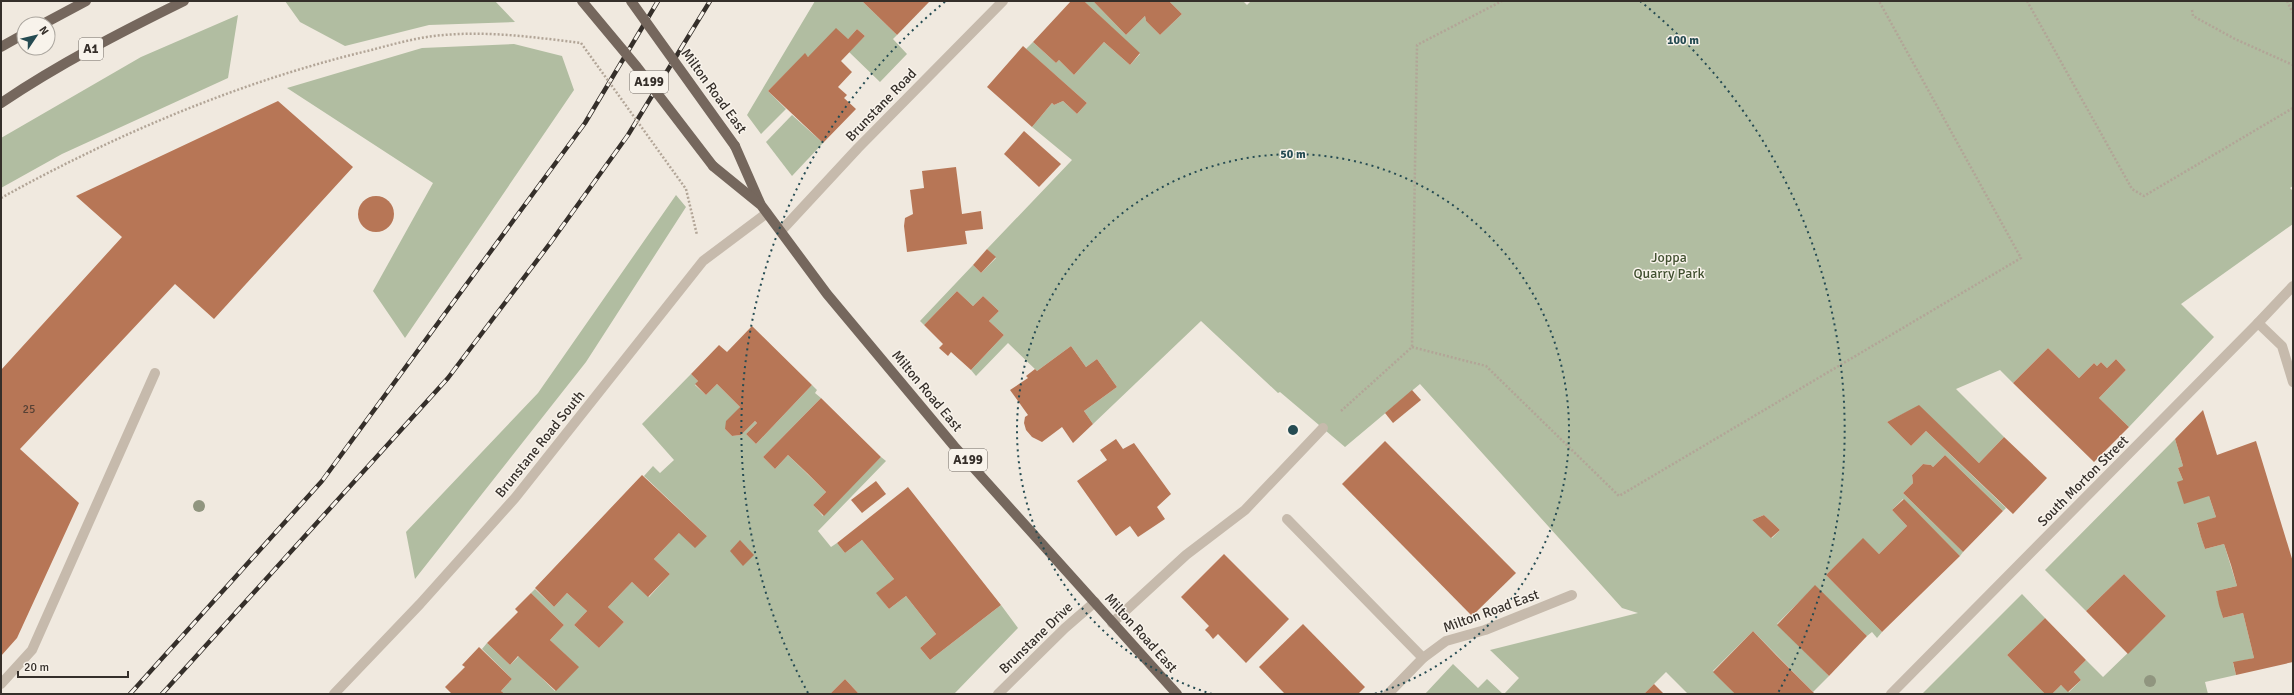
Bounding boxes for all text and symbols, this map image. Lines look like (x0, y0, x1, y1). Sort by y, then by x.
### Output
north arrow (16, 16, 56, 56)
text: N (36, 24, 51, 37)
text: 100 m (1667, 33, 1699, 48)
road number: A1 (79, 38, 103, 60)
street label: Milton Road East (678, 45, 751, 137)
street label: Brunstane Road (842, 65, 920, 145)
road number: A199 (630, 71, 668, 93)
text: 50 m (1280, 147, 1306, 162)
park label: Joppa Quarry Park (1633, 249, 1705, 282)
street label: Milton Road East (888, 347, 966, 435)
street label: Brunstane Road South (492, 387, 588, 501)
house number: 25 (23, 402, 35, 417)
centre of rings (1286, 423, 1300, 437)
street label: South Morton Street (2034, 432, 2132, 530)
road number: A199 (949, 449, 987, 471)
street label: Milton Road East (1441, 586, 1541, 636)
street label: Milton Road East (1101, 590, 1181, 676)
street label: Brunstane Drive (996, 599, 1076, 677)
scale bar (18, 653, 128, 679)
text: 20 m (24, 660, 49, 675)

